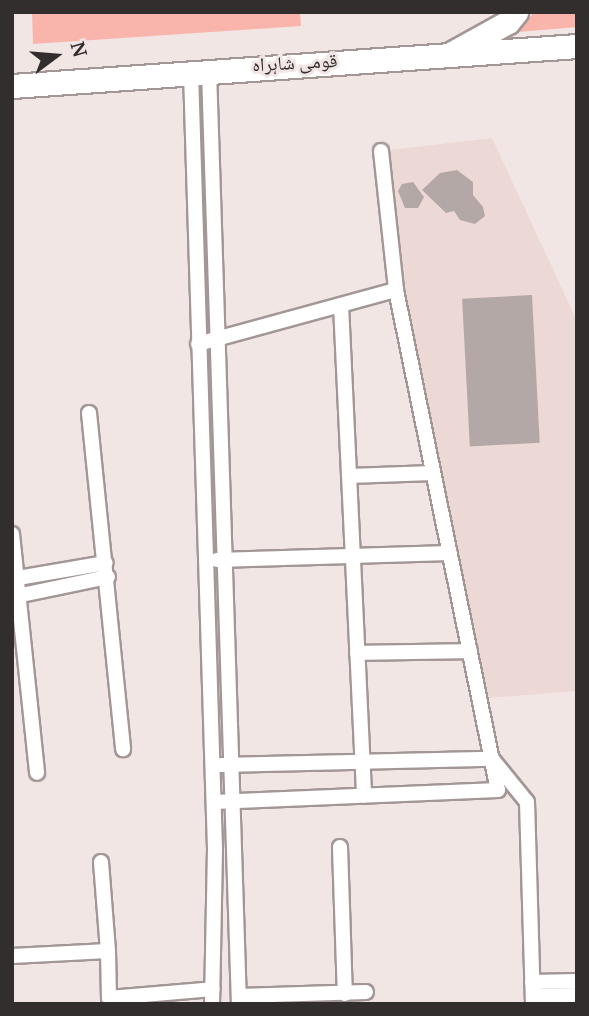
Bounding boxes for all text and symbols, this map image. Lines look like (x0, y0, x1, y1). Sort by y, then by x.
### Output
north arrow (21, 21, 91, 91)
text: N (59, 39, 94, 62)
street label: قومی شاہراہ (252, 52, 338, 80)

